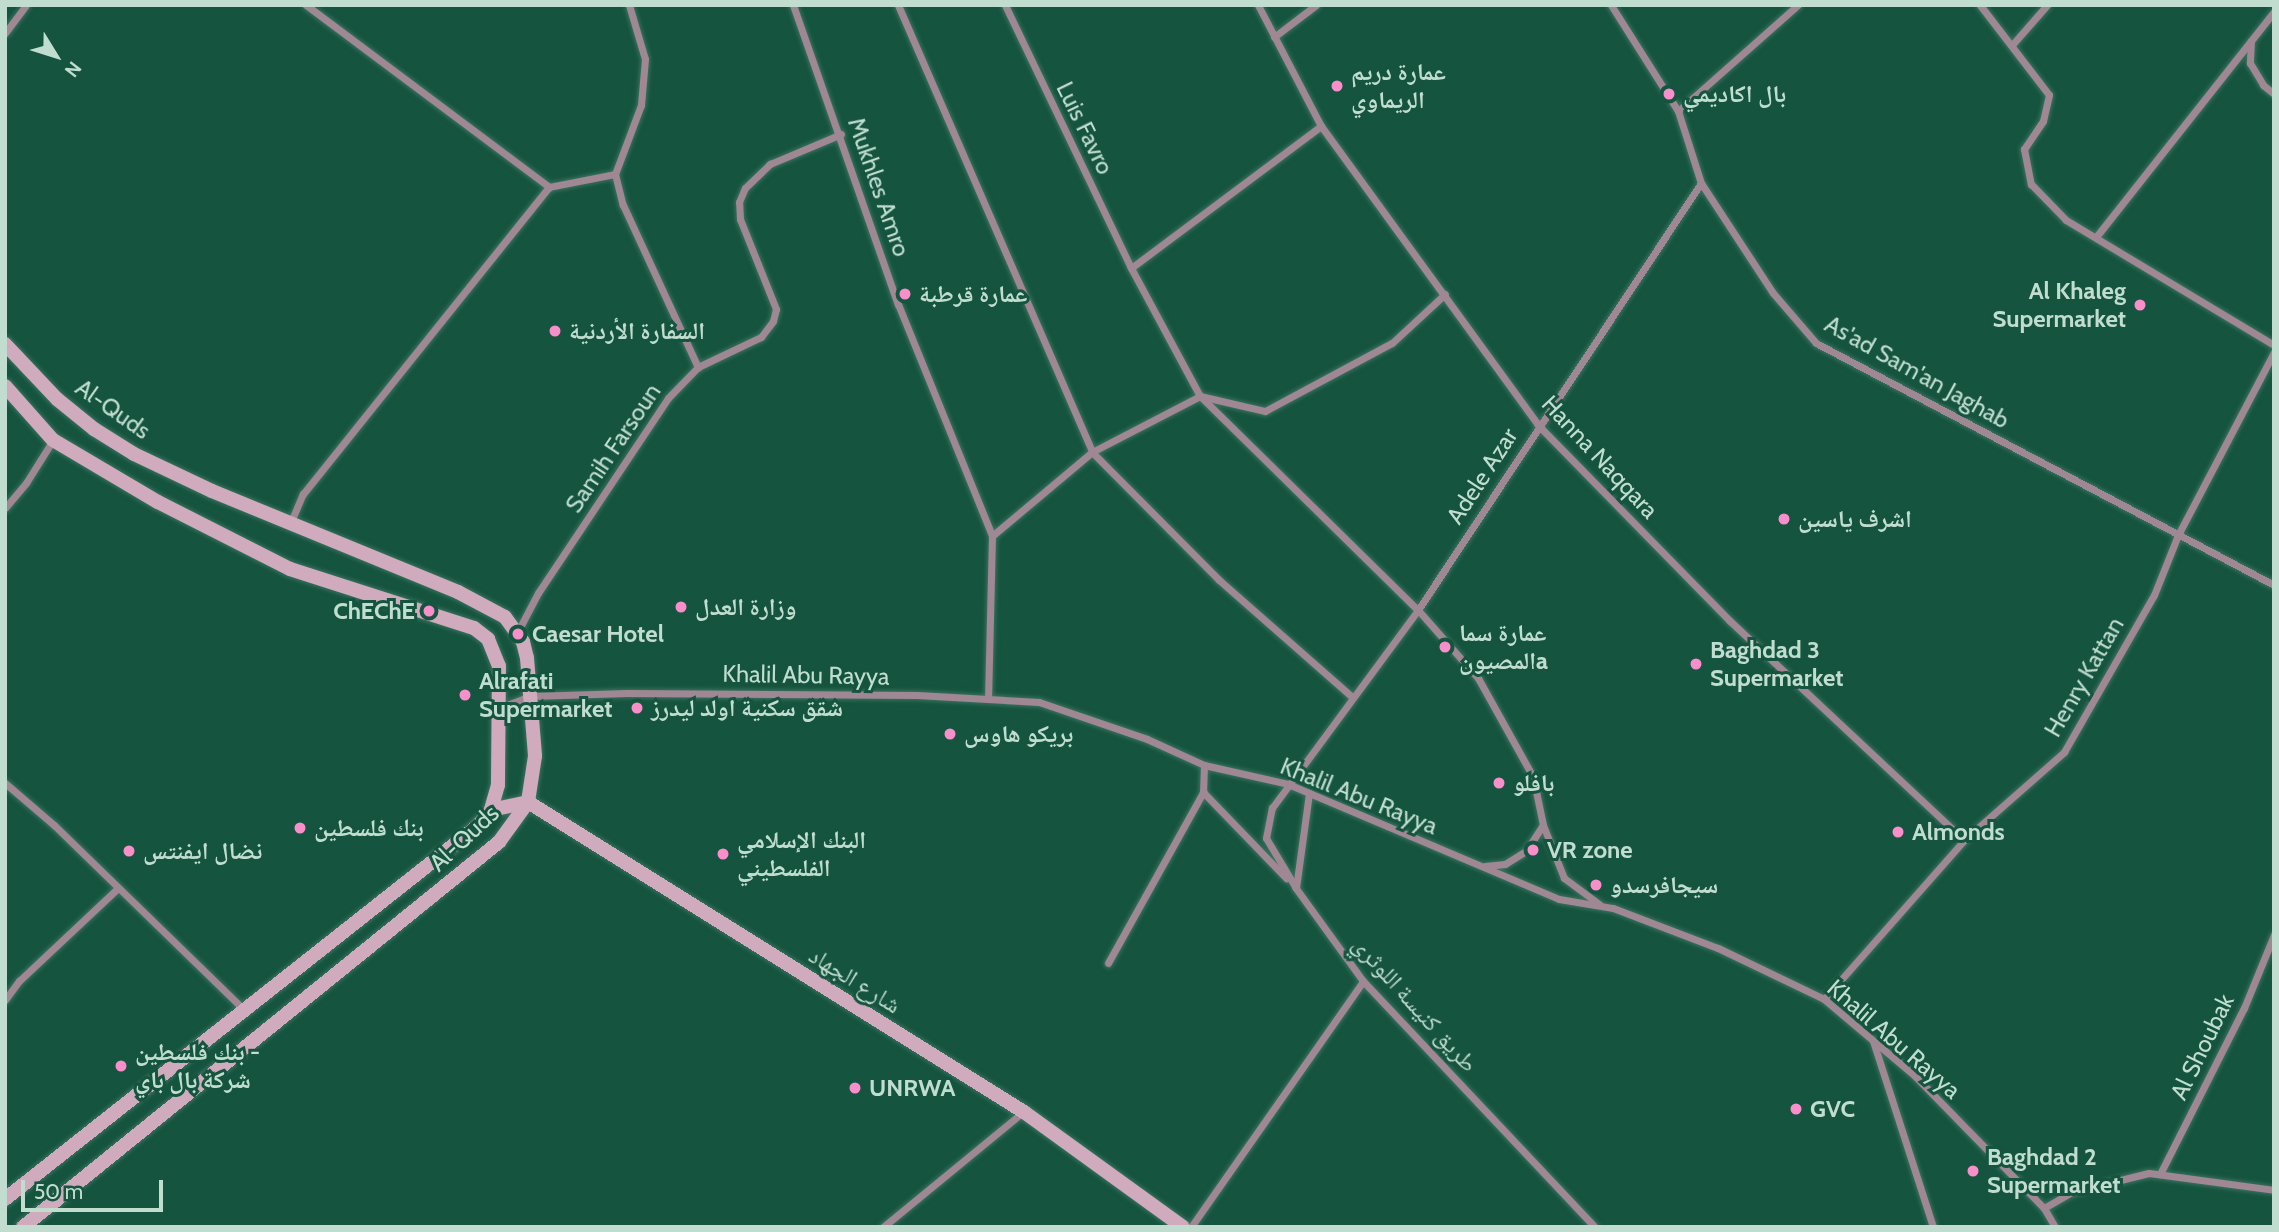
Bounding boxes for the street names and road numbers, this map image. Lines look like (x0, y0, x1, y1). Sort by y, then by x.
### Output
street label: Luis Favro (1050, 77, 1120, 179)
street label: Mukhles Amro (842, 114, 916, 260)
street label: As'ad Sam'an Jaghab (1820, 309, 2014, 435)
street label: Al-Quds (70, 373, 156, 445)
street label: Samih Farsoun (559, 378, 667, 518)
street label: Hanna Naqqara (1536, 390, 1664, 524)
street label: Adele Azar (1440, 423, 1524, 529)
street label: Henry Kattan (2038, 612, 2130, 742)
street label: Khalil Abu Rayya (722, 659, 890, 691)
street label: Khalil Abu Rayya (1276, 751, 1442, 841)
street label: Al-Quds (423, 799, 505, 877)
street label: طريق كنيسة اللوثري (1346, 930, 1484, 1078)
street label: شارع الجهاد (804, 941, 906, 1019)
street label: Khalil Abu Rayya (1822, 973, 1966, 1105)
street label: Al Shoubak (2164, 989, 2240, 1105)

